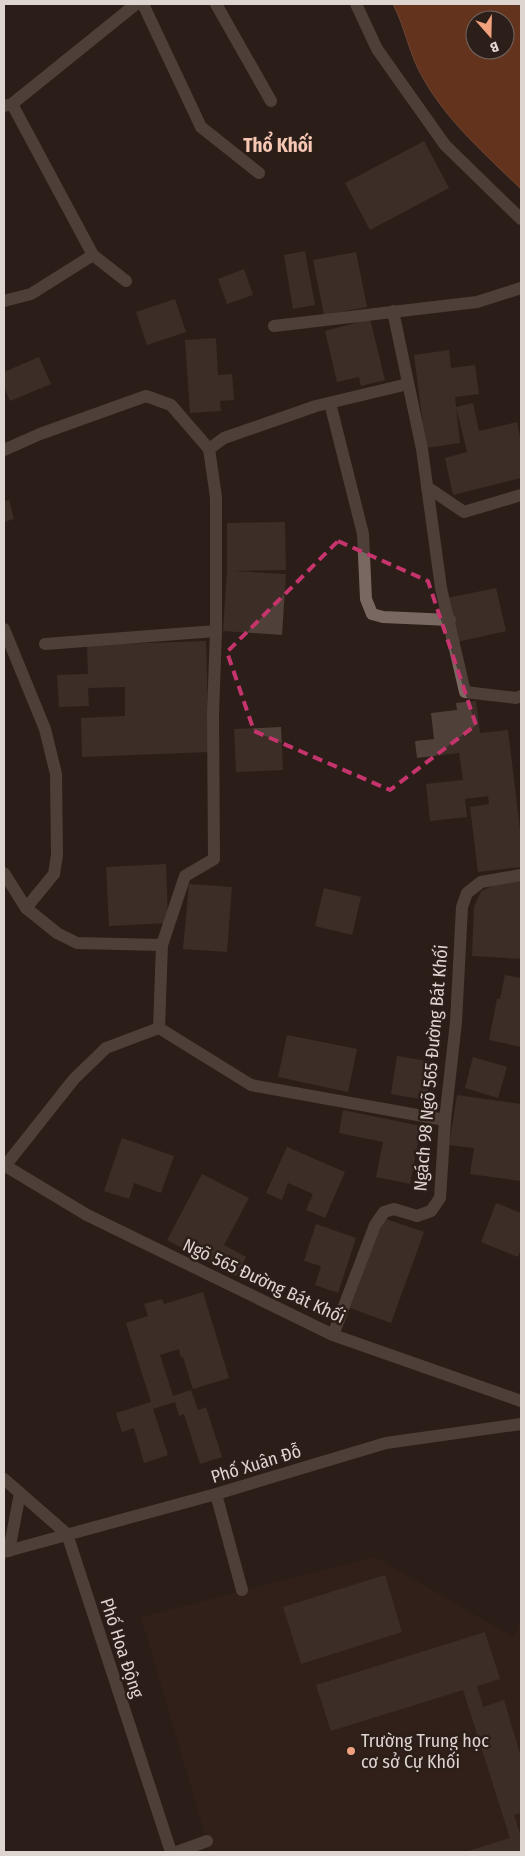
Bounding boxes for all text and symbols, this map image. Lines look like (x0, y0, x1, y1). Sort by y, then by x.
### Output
north arrow (465, 10, 515, 60)
text: B (488, 37, 501, 56)
district label: Thổ Khối (243, 131, 313, 157)
street label: Ngách 98 Ngõ 565 Đường Bát Khối (409, 944, 453, 1192)
street label: Ngõ 565 Đường Bát Khối (179, 1234, 349, 1328)
street label: Phố Xuân Đỗ (208, 1440, 304, 1488)
street label: Phố Hoa Động (96, 1595, 149, 1701)
place label: Trường Trung học cơ sở Cự Khối (361, 1730, 489, 1773)
marker: Trường Trung học cơ sở Cự Khối (345, 1745, 357, 1757)

